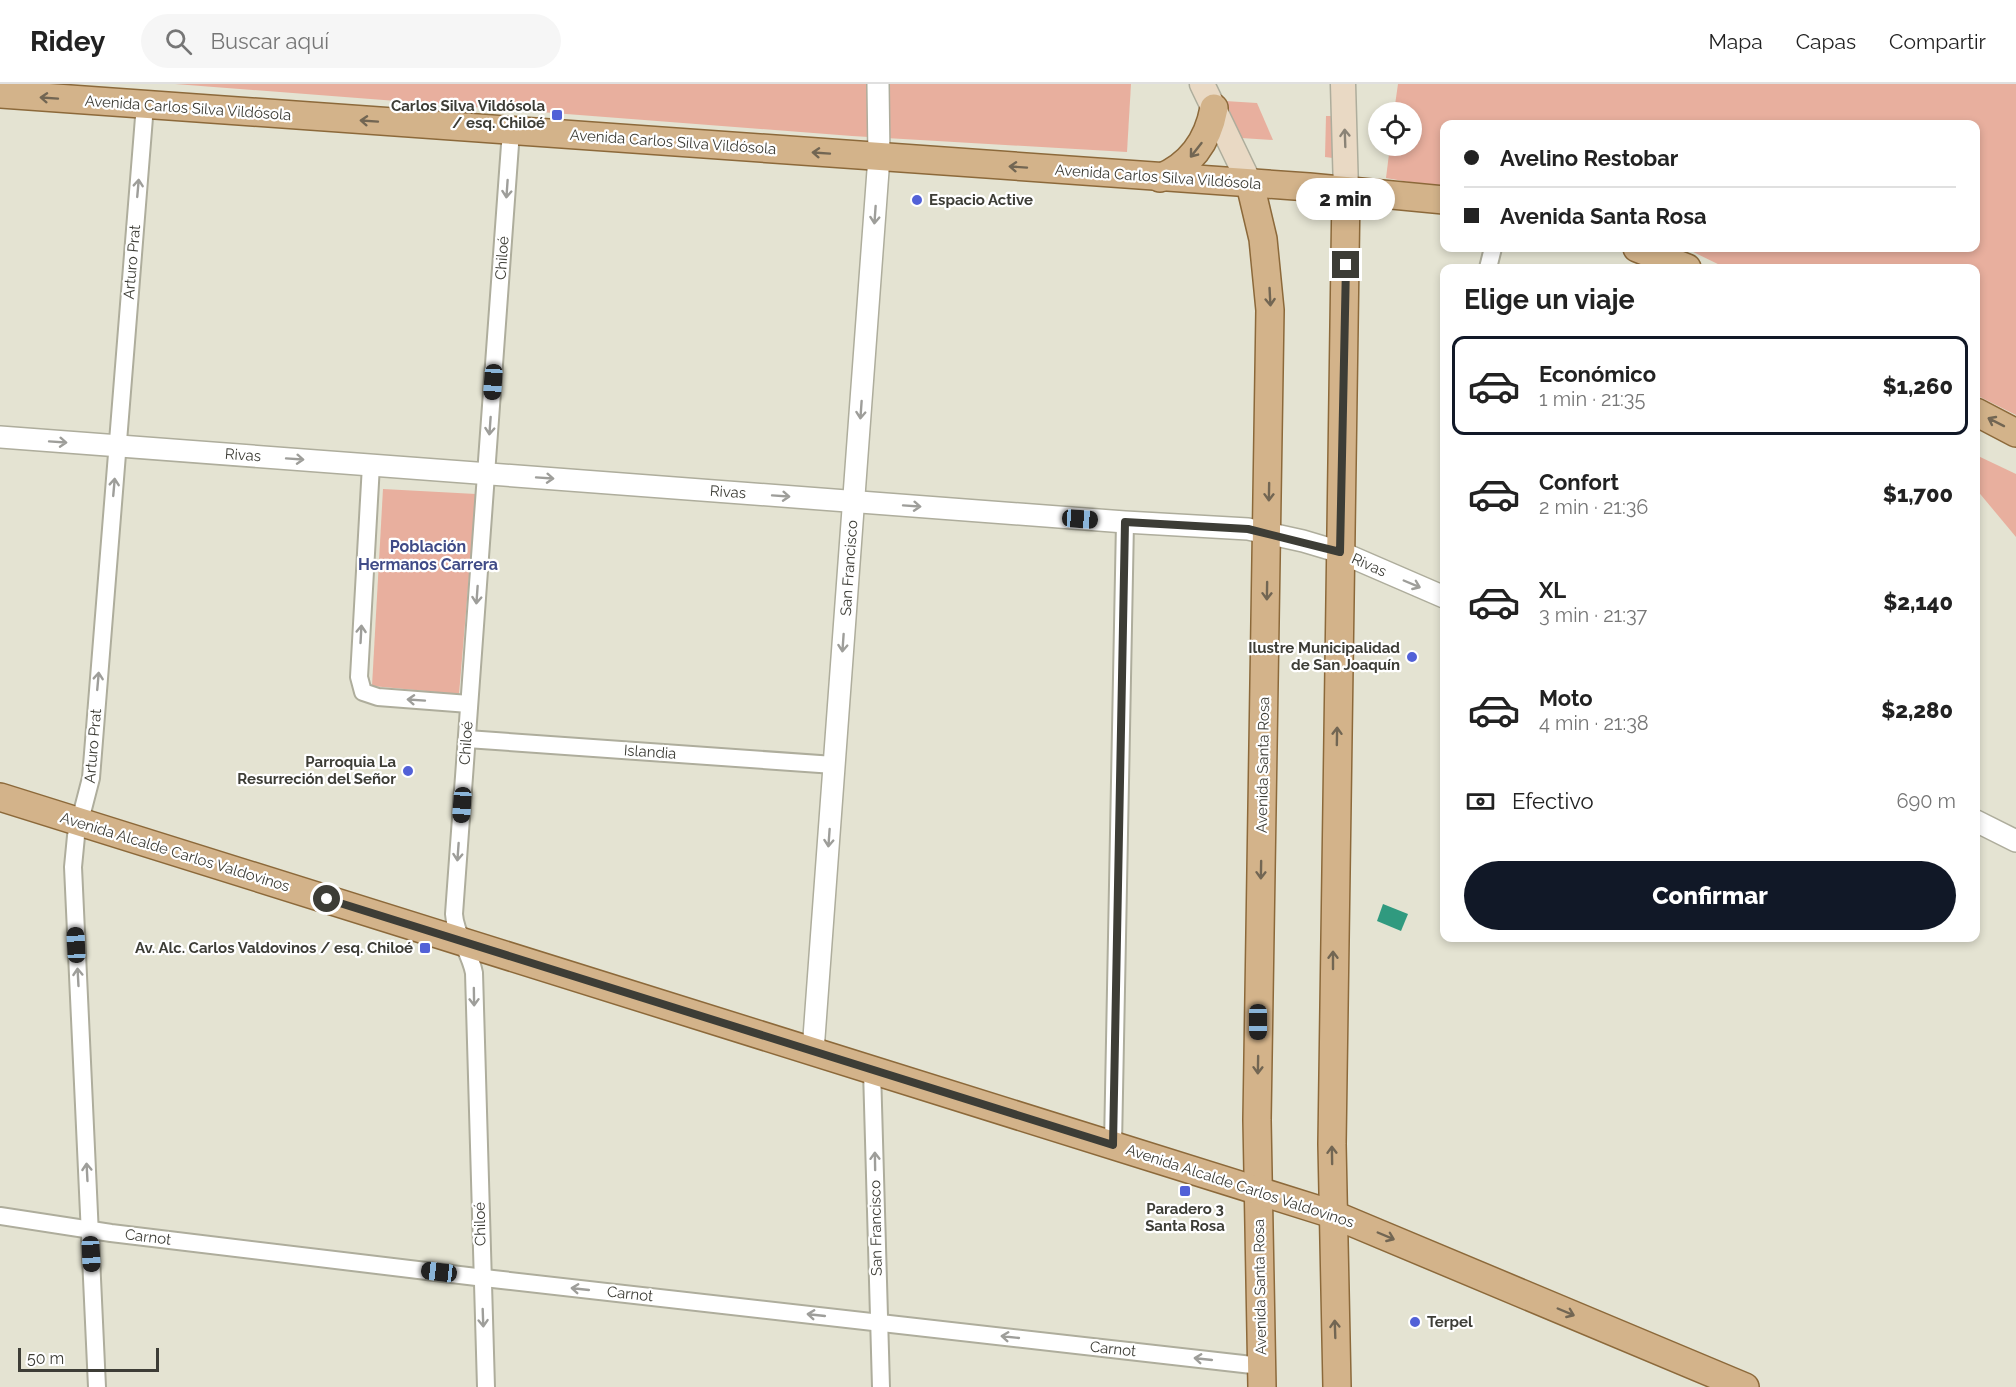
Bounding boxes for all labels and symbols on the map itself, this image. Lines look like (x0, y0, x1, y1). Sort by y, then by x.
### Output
one-way arrow (40, 92, 60, 103)
street label: Avenida Carlos Silva Vildósola (84, 92, 292, 124)
place label: Carlos Silva Vildósola / esq. Chiloé (391, 97, 545, 132)
marker: Carlos Silva Vildósola / esq. Chiloé (550, 108, 564, 122)
one-way arrow (360, 115, 380, 126)
street label: Avenida Carlos Silva Vildósola (569, 126, 777, 158)
one-way arrow (1339, 128, 1350, 148)
one-way arrow (1190, 142, 1203, 158)
one-way arrow (811, 147, 831, 158)
one-way arrow (1008, 161, 1028, 172)
street label: Avenida Carlos Silva Vildósola (1054, 161, 1262, 193)
callout: 2 min (1296, 178, 1396, 220)
one-way arrow (133, 179, 144, 199)
one-way arrow (501, 179, 512, 199)
place label: Espacio Active (929, 191, 1033, 209)
marker: Espacio Active (910, 193, 924, 207)
one-way arrow (869, 205, 880, 225)
street label: Arturo Prat (120, 224, 144, 300)
street label: Chiloé (491, 235, 513, 281)
route end (1332, 251, 1359, 278)
one-way arrow (1264, 286, 1275, 306)
car (483, 363, 503, 401)
one-way arrow (855, 399, 866, 419)
one-way arrow (484, 415, 495, 435)
one-way arrow (1987, 416, 2005, 428)
one-way arrow (48, 437, 68, 448)
street label: Rivas (224, 445, 262, 465)
one-way arrow (284, 454, 304, 465)
one-way arrow (534, 473, 554, 484)
one-way arrow (109, 478, 120, 498)
one-way arrow (1263, 481, 1275, 501)
street label: Rivas (709, 482, 747, 502)
one-way arrow (770, 491, 790, 502)
one-way arrow (902, 501, 922, 512)
car (1061, 509, 1099, 529)
street label: San Francisco (837, 519, 861, 617)
district label: Población Hermanos Carrera (358, 537, 498, 574)
street label: Rivas (1349, 549, 1389, 581)
one-way arrow (1403, 579, 1421, 590)
one-way arrow (1261, 581, 1272, 601)
one-way arrow (472, 584, 483, 604)
one-way arrow (356, 624, 367, 644)
one-way arrow (837, 633, 848, 653)
place label: Ilustre Municipalidad de San Joaquín (1248, 639, 1400, 674)
marker: Ilustre Municipalidad de San Joaquín (1405, 650, 1419, 664)
one-way arrow (93, 672, 104, 692)
one-way arrow (406, 694, 426, 705)
street label: Avenida Santa Rosa (1253, 697, 1273, 833)
street label: Arturo Prat (81, 708, 105, 784)
street label: Chiloé (455, 720, 477, 766)
one-way arrow (1331, 726, 1343, 746)
street label: Islandia (623, 741, 677, 763)
place label: Parroquia La Resurreción del Señor (237, 753, 396, 788)
marker: Parroquia La Resurreción del Señor (401, 764, 415, 778)
car (452, 786, 472, 824)
street label: Avenida Alcalde Carlos Valdovinos (58, 808, 292, 896)
one-way arrow (823, 827, 834, 847)
one-way arrow (453, 841, 464, 861)
one-way arrow (1256, 860, 1267, 880)
route start (313, 885, 340, 912)
car (66, 927, 86, 963)
place label: Av. Alc. Carlos Valdovinos / esq. Chiloé (135, 939, 413, 957)
marker: Av. Alc. Carlos Valdovinos / esq. Chiloé (418, 941, 432, 955)
one-way arrow (1327, 951, 1339, 971)
one-way arrow (72, 967, 83, 987)
one-way arrow (469, 986, 480, 1006)
car (1249, 1004, 1267, 1040)
one-way arrow (1252, 1055, 1264, 1075)
street label: Avenida Alcalde Carlos Valdovinos (1124, 1141, 1356, 1231)
one-way arrow (1326, 1146, 1338, 1166)
one-way arrow (869, 1151, 880, 1171)
one-way arrow (81, 1162, 92, 1182)
street label: San Francisco (866, 1180, 886, 1276)
marker: Paradero 3 Santa Rosa (1178, 1184, 1192, 1198)
place label: Paradero 3 Santa Rosa (1145, 1200, 1225, 1235)
street label: Chiloé (471, 1202, 489, 1246)
street label: Avenida Santa Rosa (1250, 1219, 1270, 1355)
street label: Carnot (124, 1225, 172, 1249)
one-way arrow (1377, 1231, 1395, 1242)
car (81, 1236, 101, 1272)
car (420, 1261, 458, 1283)
one-way arrow (571, 1283, 591, 1294)
street label: Carnot (606, 1283, 654, 1305)
one-way arrow (478, 1307, 489, 1327)
one-way arrow (1556, 1307, 1575, 1318)
one-way arrow (806, 1310, 826, 1321)
place label: Terpel (1427, 1313, 1473, 1331)
marker: Terpel (1408, 1315, 1422, 1329)
one-way arrow (1329, 1319, 1341, 1339)
one-way arrow (1000, 1332, 1020, 1343)
street label: Carnot (1089, 1338, 1137, 1360)
scale bar (18, 1345, 159, 1372)
one-way arrow (1194, 1354, 1214, 1365)

